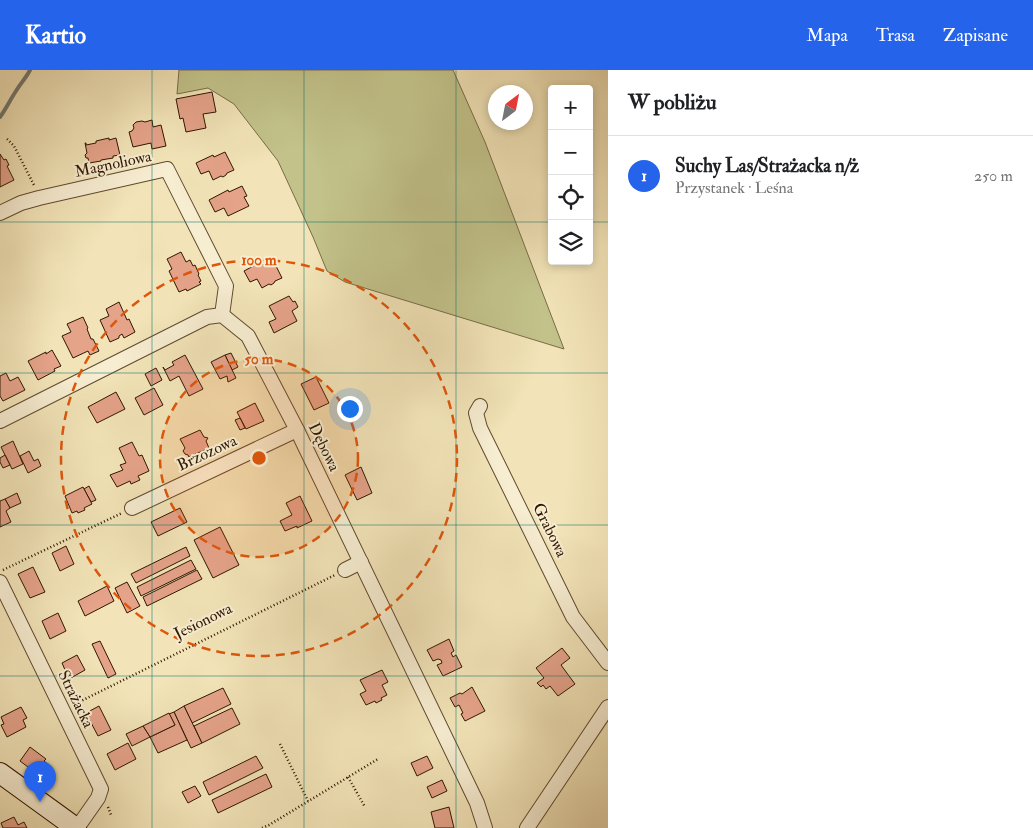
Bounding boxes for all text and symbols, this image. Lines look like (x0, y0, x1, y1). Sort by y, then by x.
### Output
text: Kartio (25, 20, 86, 51)
text: Mapa (807, 24, 848, 47)
text: Trasa (876, 24, 915, 47)
text: Zapisane (943, 24, 1008, 47)
north arrow (488, 85, 533, 130)
map controls (548, 85, 593, 265)
button: + (548, 85, 593, 130)
text: W pobliżu (628, 89, 717, 116)
button: − (548, 130, 593, 175)
street label: Magnoliowa (73, 146, 154, 182)
text: Suchy Las/Strażacka n/ż (675, 154, 859, 178)
text: 1 (641, 166, 647, 186)
text: 250 m (974, 166, 1013, 186)
button: locate (548, 175, 593, 220)
text: Przystanek · Leśna (675, 178, 793, 198)
button: layers (548, 220, 593, 265)
text: 100 m (241, 251, 277, 270)
text: 50 m (245, 350, 274, 369)
your location (337, 396, 363, 422)
street label: Dębowa (304, 419, 344, 475)
street label: Brzozowa (174, 430, 240, 475)
centre of rings (250, 449, 268, 467)
street label: Grabowa (528, 500, 572, 561)
street label: Jesionowa (170, 598, 236, 645)
street label: Strażacka (54, 667, 99, 731)
pin: 1 (24, 761, 56, 802)

